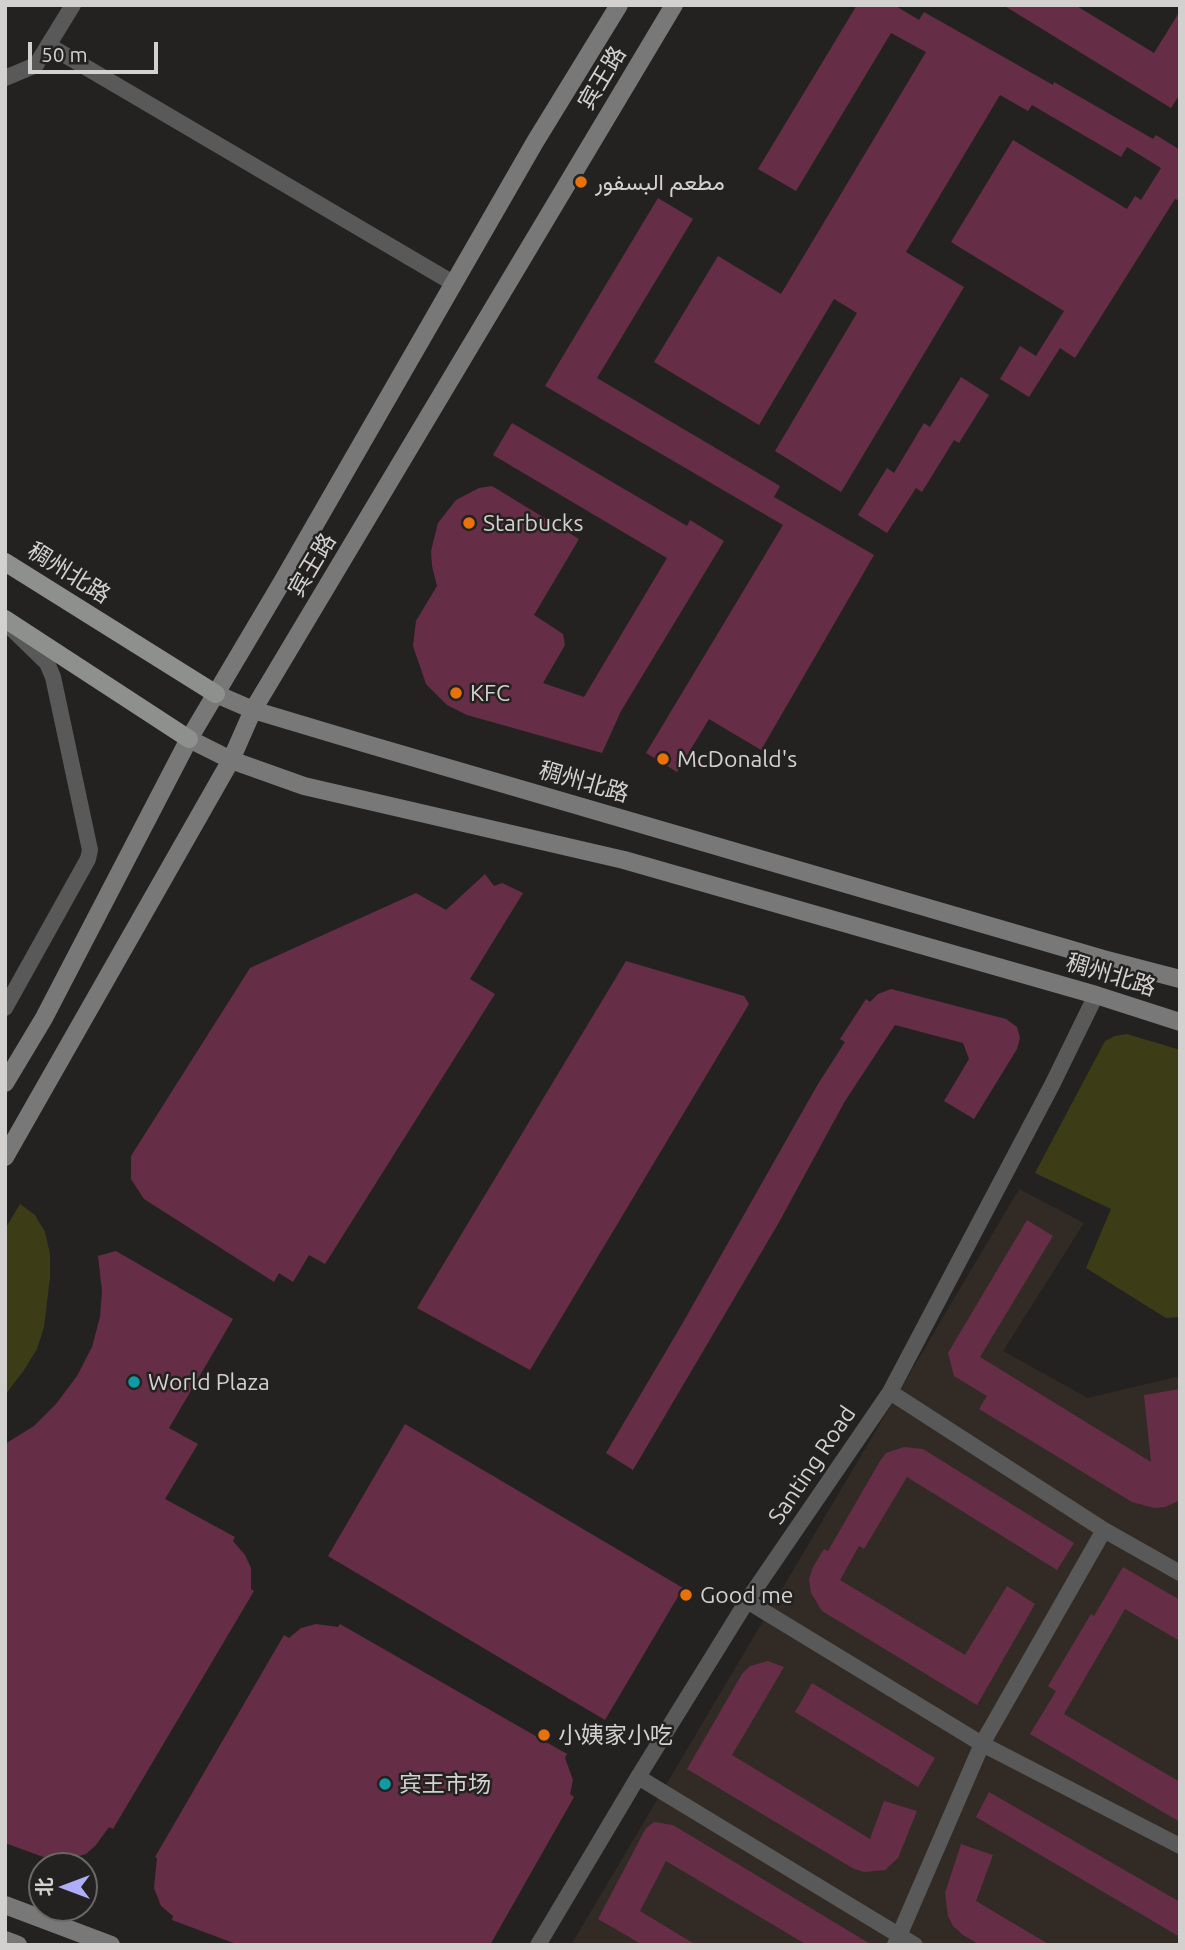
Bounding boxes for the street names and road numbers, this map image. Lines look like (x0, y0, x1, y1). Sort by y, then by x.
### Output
street label: 宾王路 (572, 41, 632, 115)
street label: 宾王路 (282, 528, 342, 602)
street label: 稠州北路 (23, 537, 115, 609)
street label: 稠州北路 (536, 756, 632, 808)
street label: 稠州北路 (1063, 948, 1159, 1002)
street label: Santing Road (762, 1401, 862, 1529)

